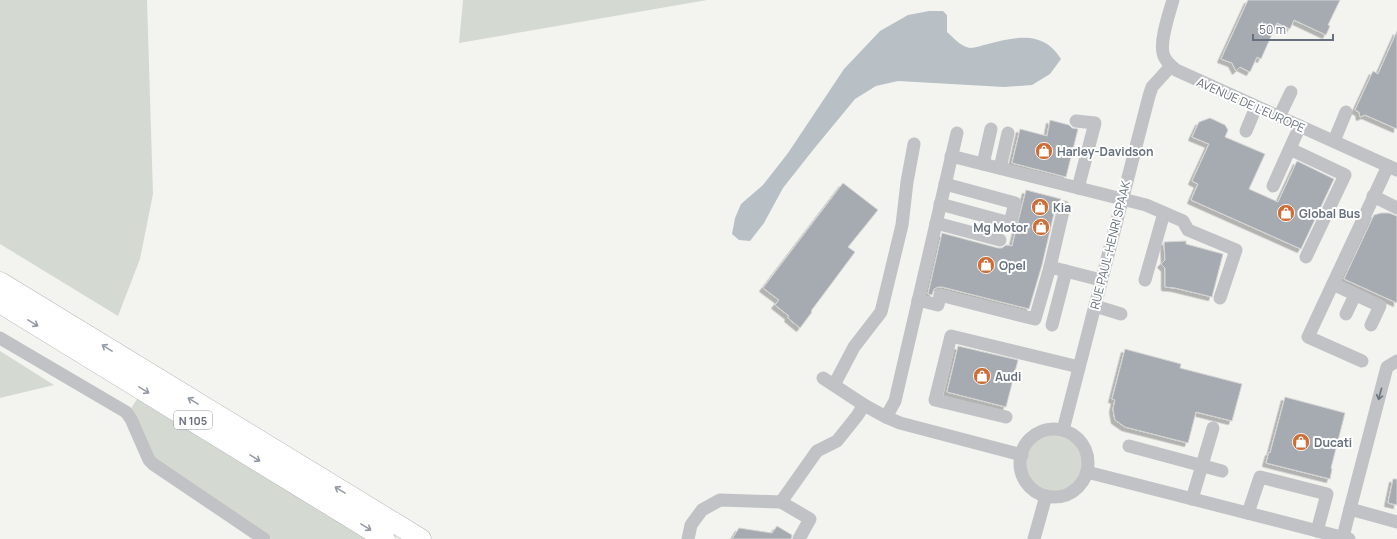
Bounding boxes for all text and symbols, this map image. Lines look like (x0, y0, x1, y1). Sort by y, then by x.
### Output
scale bar (1253, 16, 1333, 42)
text: 50 m (1259, 21, 1286, 38)
street label: AVENUE DE L'EUROPE (1194, 73, 1308, 137)
shop icon: Harley-Davidson (1034, 141, 1054, 161)
place label: Harley-Davidson (1057, 143, 1154, 160)
street label: RUE PAUL-HENRI SPAAK (1086, 178, 1134, 311)
shop icon: Kia (1030, 197, 1050, 217)
place label: Kia (1053, 199, 1071, 216)
shop icon: Global Bus (1276, 203, 1296, 223)
place label: Global Bus (1299, 205, 1361, 222)
shop icon: Mg Motor (1031, 217, 1051, 237)
place label: Mg Motor (973, 219, 1028, 236)
shop icon: Opel (976, 255, 996, 275)
place label: Opel (999, 257, 1026, 274)
one-way arrow (27, 319, 39, 327)
one-way arrow (102, 344, 113, 352)
shop icon: Audi (972, 366, 992, 386)
place label: Audi (995, 368, 1021, 385)
one-way arrow (138, 387, 150, 395)
one-way arrow (1376, 387, 1384, 400)
one-way arrow (187, 396, 199, 404)
road number: N 105 (174, 411, 212, 429)
shop icon: Ducati (1291, 432, 1311, 452)
place label: Ducati (1314, 434, 1352, 451)
one-way arrow (249, 455, 261, 463)
one-way arrow (334, 485, 346, 493)
one-way arrow (360, 523, 371, 531)

